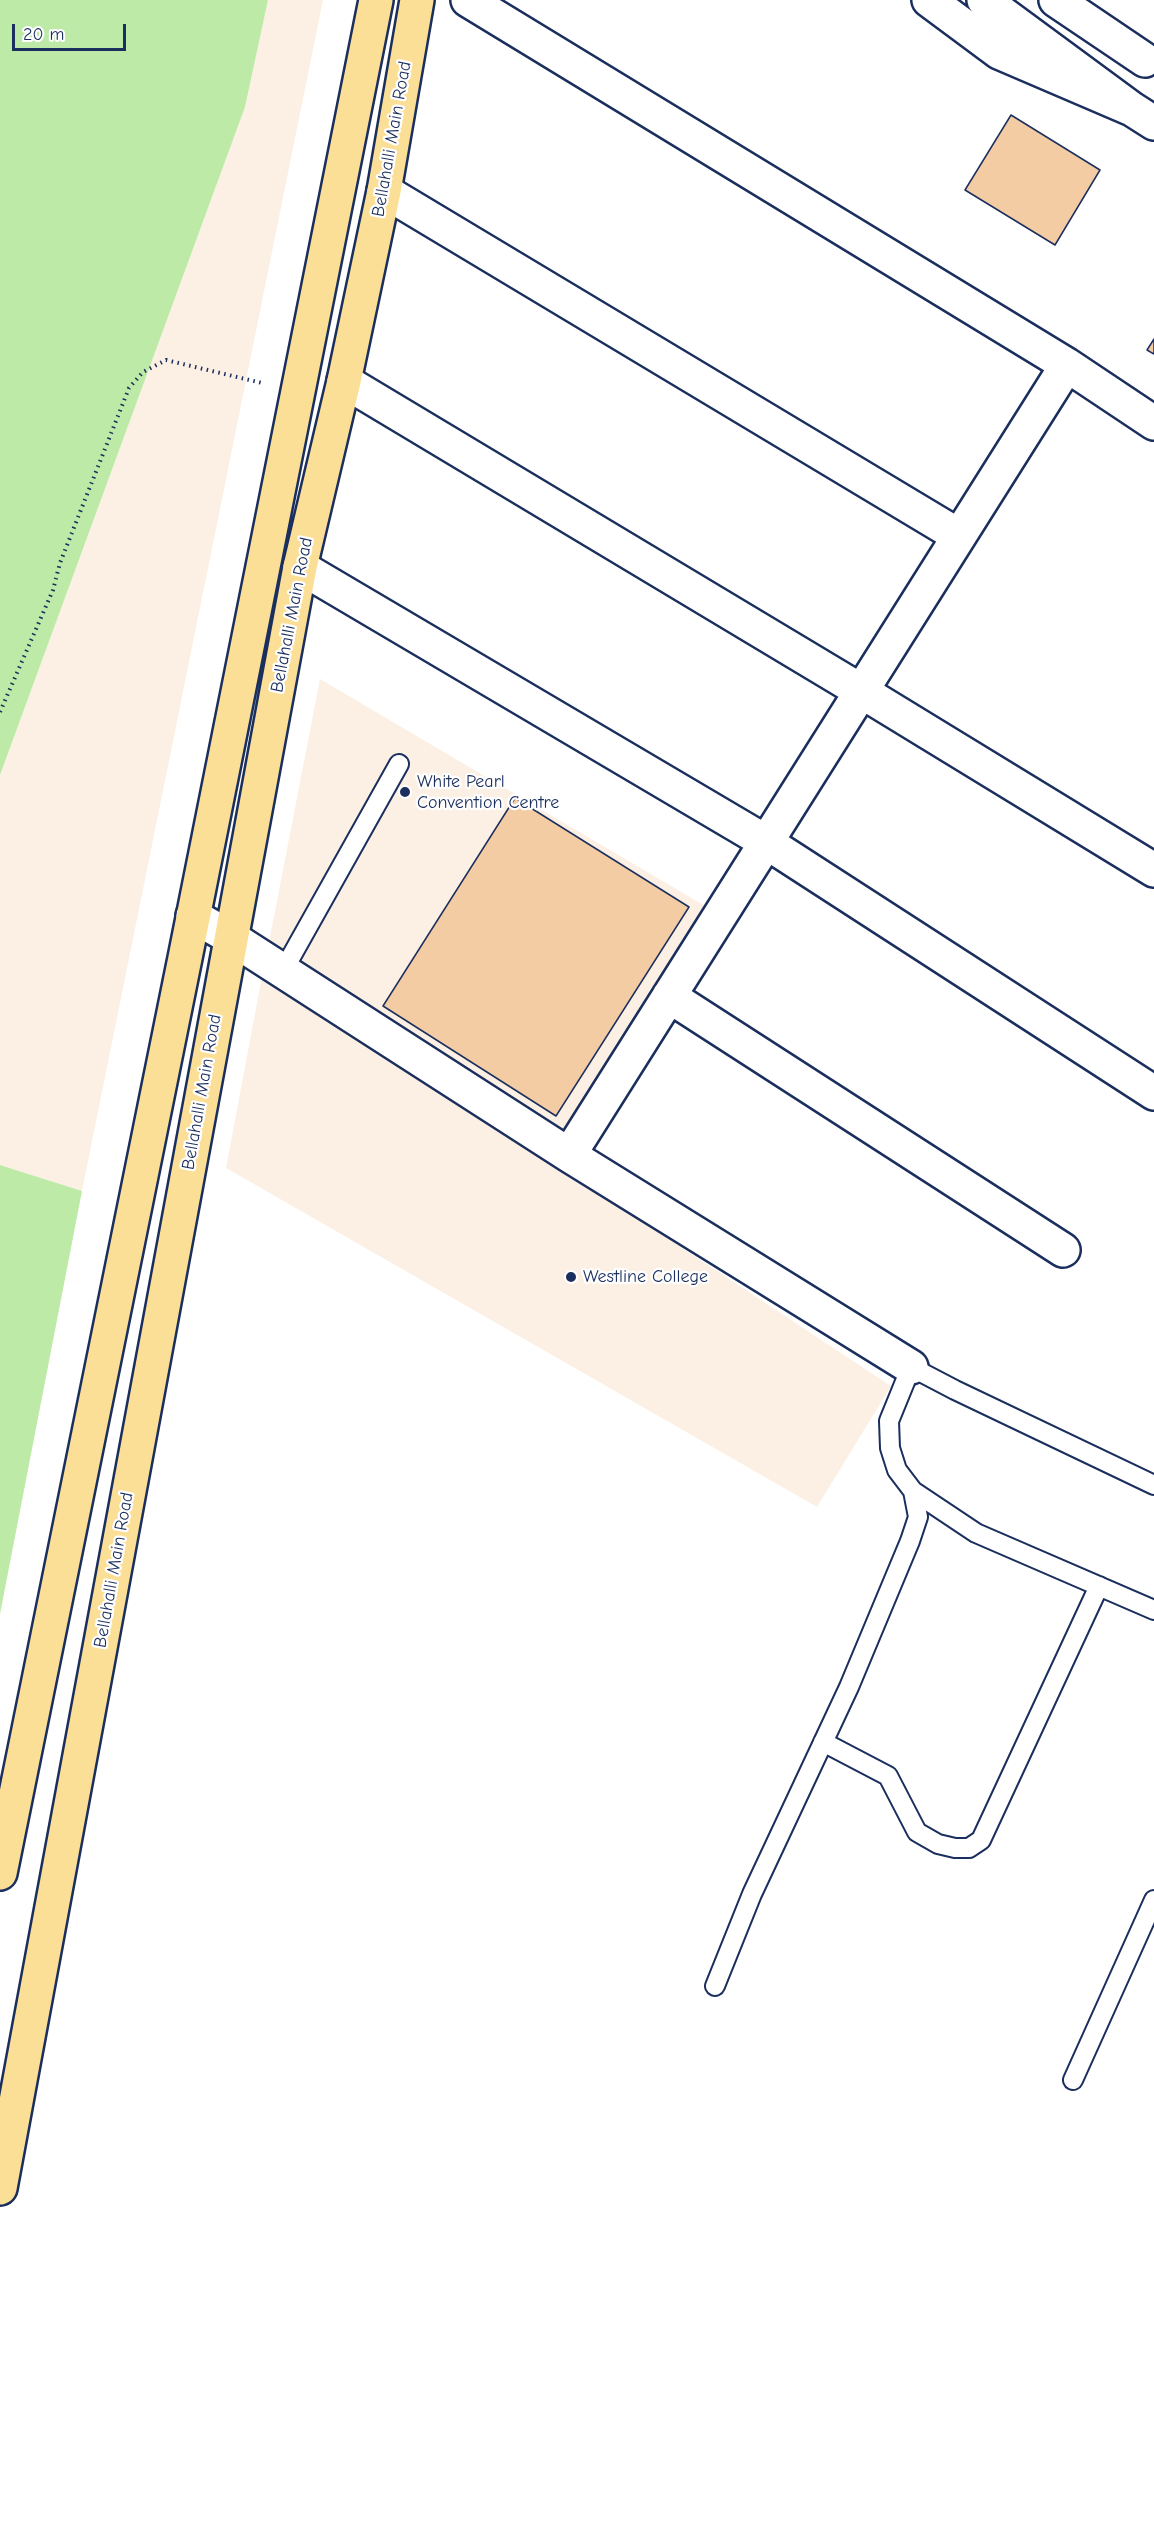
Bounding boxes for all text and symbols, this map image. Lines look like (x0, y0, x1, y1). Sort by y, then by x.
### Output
scale bar (15, 12, 129, 50)
text: 20 m (23, 24, 64, 45)
street label: Bellahalli Main Road (368, 60, 416, 218)
street label: Bellahalli Main Road (266, 536, 318, 694)
place label: White Pearl Convention Centre (417, 771, 559, 814)
marker: White Pearl Convention Centre (398, 785, 412, 799)
street label: Bellahalli Main Road (178, 1013, 226, 1171)
place label: Westline College (583, 1266, 708, 1288)
marker: Westline College (564, 1270, 578, 1284)
street label: Bellahalli Main Road (90, 1491, 138, 1649)

